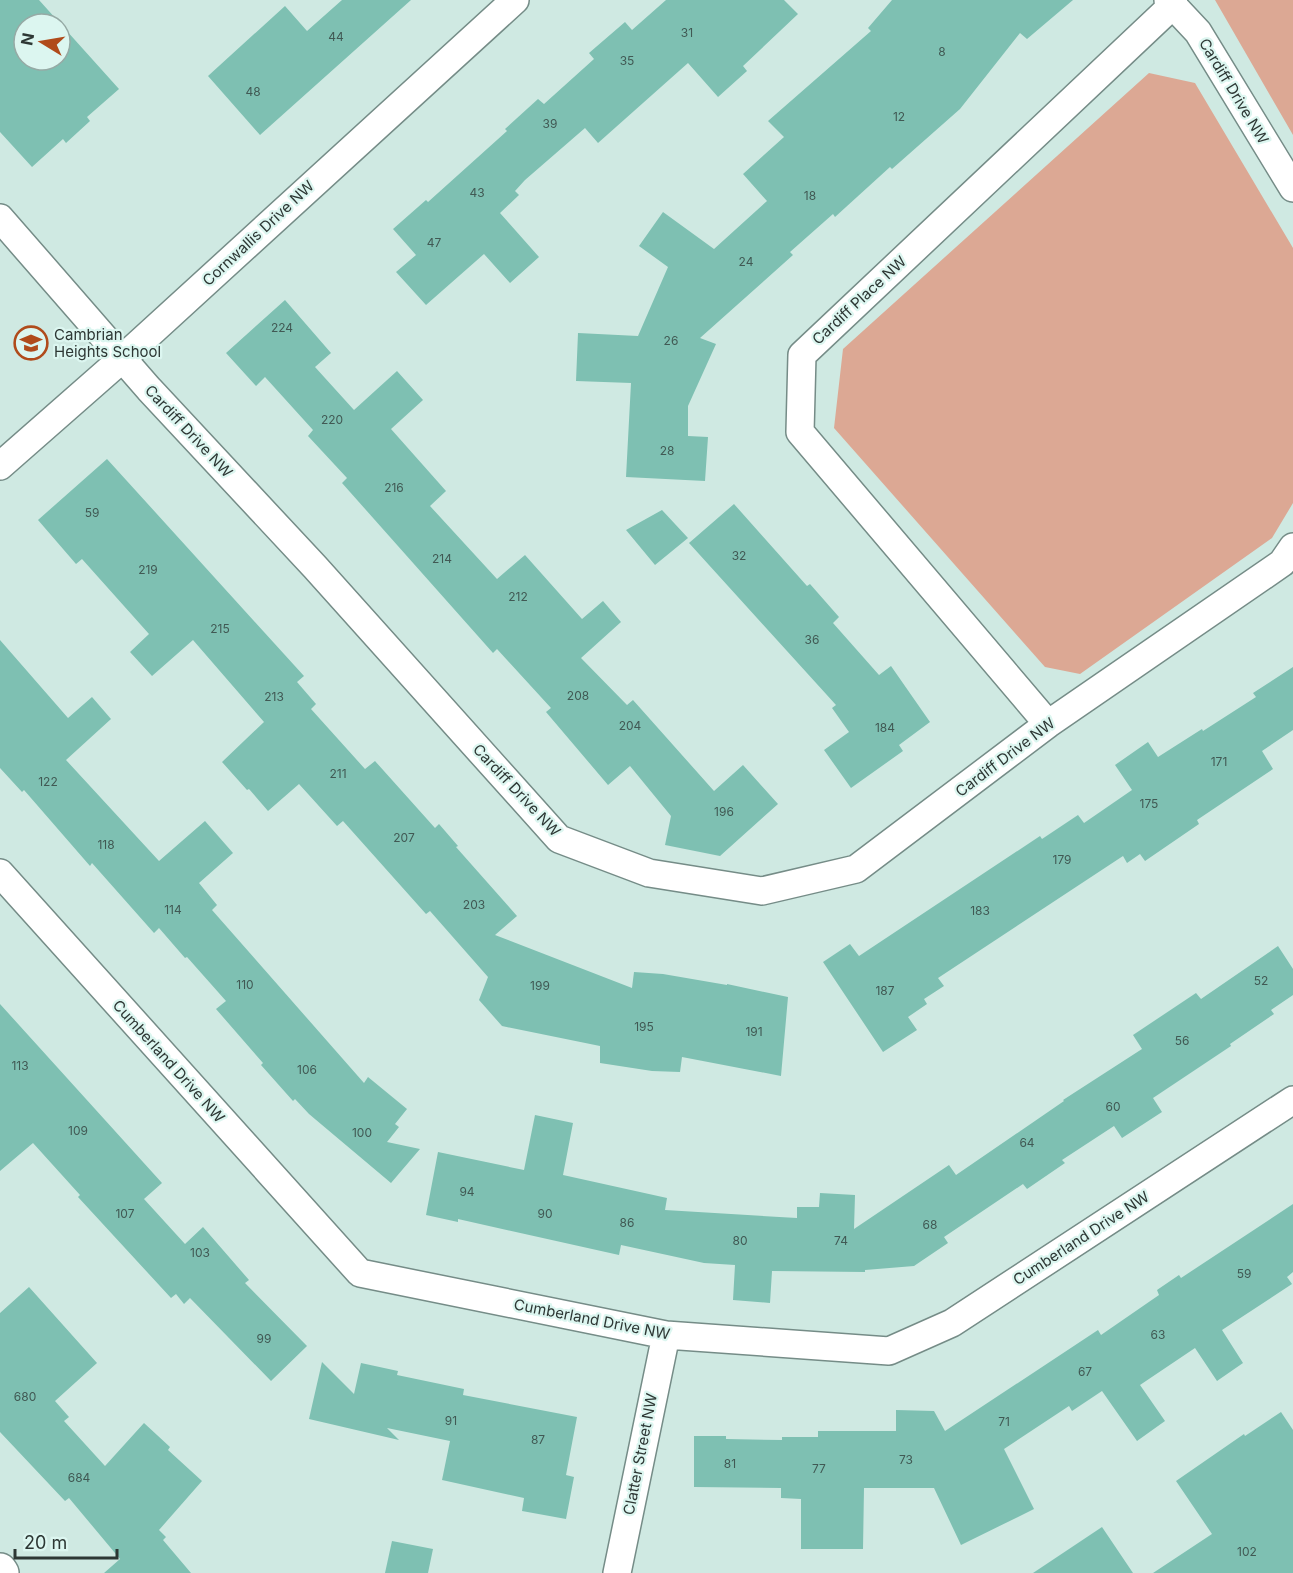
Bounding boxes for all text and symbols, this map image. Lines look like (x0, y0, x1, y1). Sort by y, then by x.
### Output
north arrow (12, 12, 72, 72)
house number: 31 (681, 25, 693, 40)
house number: 44 (328, 29, 344, 44)
text: N (16, 31, 38, 47)
street label: Cardiff Drive NW (1195, 35, 1273, 147)
house number: 8 (938, 44, 946, 59)
house number: 35 (620, 53, 634, 68)
house number: 48 (245, 84, 261, 99)
house number: 12 (893, 109, 905, 124)
house number: 39 (543, 116, 557, 131)
street label: Cornwallis Drive NW (198, 176, 318, 290)
house number: 43 (469, 185, 485, 200)
house number: 18 (804, 188, 816, 203)
house number: 47 (427, 235, 441, 250)
street label: Cardiff Place NW (808, 251, 910, 348)
house number: 24 (739, 254, 754, 269)
house number: 224 (271, 320, 293, 335)
school or university icon: Cambrian Heights School (13, 325, 49, 361)
place label: Cambrian Heights School (54, 325, 161, 361)
house number: 26 (664, 333, 678, 348)
street label: Cardiff Drive NW (141, 381, 237, 481)
house number: 220 (321, 412, 343, 427)
house number: 28 (660, 443, 674, 458)
house number: 216 (384, 480, 404, 495)
house number: 59 (85, 505, 99, 520)
house number: 32 (732, 548, 746, 563)
house number: 214 (432, 551, 452, 566)
house number: 219 (138, 562, 158, 577)
house number: 212 (508, 589, 528, 604)
house number: 215 (210, 621, 230, 636)
house number: 36 (805, 632, 819, 647)
house number: 208 (567, 688, 589, 703)
house number: 213 (264, 689, 284, 704)
street label: Cardiff Drive NW (951, 713, 1059, 801)
house number: 204 (619, 718, 642, 733)
house number: 184 (875, 720, 895, 735)
street label: Cardiff Drive NW (469, 740, 565, 840)
house number: 171 (1211, 754, 1227, 769)
house number: 211 (329, 766, 347, 781)
house number: 122 (38, 774, 58, 789)
house number: 175 (1140, 796, 1158, 811)
house number: 196 (714, 804, 734, 819)
house number: 207 (393, 830, 415, 845)
house number: 118 (97, 837, 115, 852)
house number: 179 (1053, 852, 1072, 867)
house number: 203 (463, 897, 485, 912)
house number: 114 (164, 902, 182, 917)
house number: 183 (970, 903, 990, 918)
house number: 52 (1254, 973, 1268, 988)
house number: 110 (236, 977, 254, 992)
house number: 199 (530, 978, 550, 993)
house number: 187 (875, 983, 895, 998)
street label: Cumberland Drive NW (109, 996, 229, 1126)
house number: 195 (634, 1019, 654, 1034)
house number: 191 (745, 1024, 763, 1039)
house number: 56 (1175, 1033, 1189, 1048)
house number: 113 (11, 1058, 29, 1073)
house number: 106 (297, 1062, 317, 1077)
house number: 60 (1105, 1099, 1121, 1114)
house number: 109 (68, 1123, 88, 1138)
house number: 100 (352, 1125, 372, 1140)
house number: 64 (1019, 1135, 1035, 1150)
house number: 94 (459, 1184, 475, 1199)
street label: Cumberland Drive NW (1009, 1187, 1153, 1289)
house number: 107 (115, 1206, 135, 1221)
house number: 90 (537, 1206, 553, 1221)
house number: 86 (620, 1215, 634, 1230)
house number: 68 (923, 1217, 937, 1232)
house number: 80 (733, 1233, 748, 1248)
house number: 74 (834, 1233, 848, 1248)
house number: 103 (190, 1245, 210, 1260)
house number: 59 (1237, 1266, 1251, 1281)
street label: Cumberland Drive NW (512, 1295, 672, 1344)
house number: 63 (1151, 1327, 1165, 1342)
house number: 99 (257, 1331, 271, 1346)
house number: 67 (1078, 1364, 1092, 1379)
house number: 680 (14, 1389, 36, 1404)
street label: Clatter Street NW (619, 1391, 661, 1516)
house number: 91 (445, 1413, 457, 1428)
house number: 71 (998, 1414, 1010, 1429)
house number: 87 (531, 1432, 545, 1447)
house number: 73 (899, 1452, 913, 1467)
house number: 81 (724, 1456, 736, 1471)
house number: 77 (812, 1461, 826, 1476)
house number: 684 (68, 1470, 91, 1485)
scale bar (15, 1522, 117, 1560)
text: 20 m (24, 1532, 67, 1553)
house number: 102 (1237, 1544, 1257, 1559)

